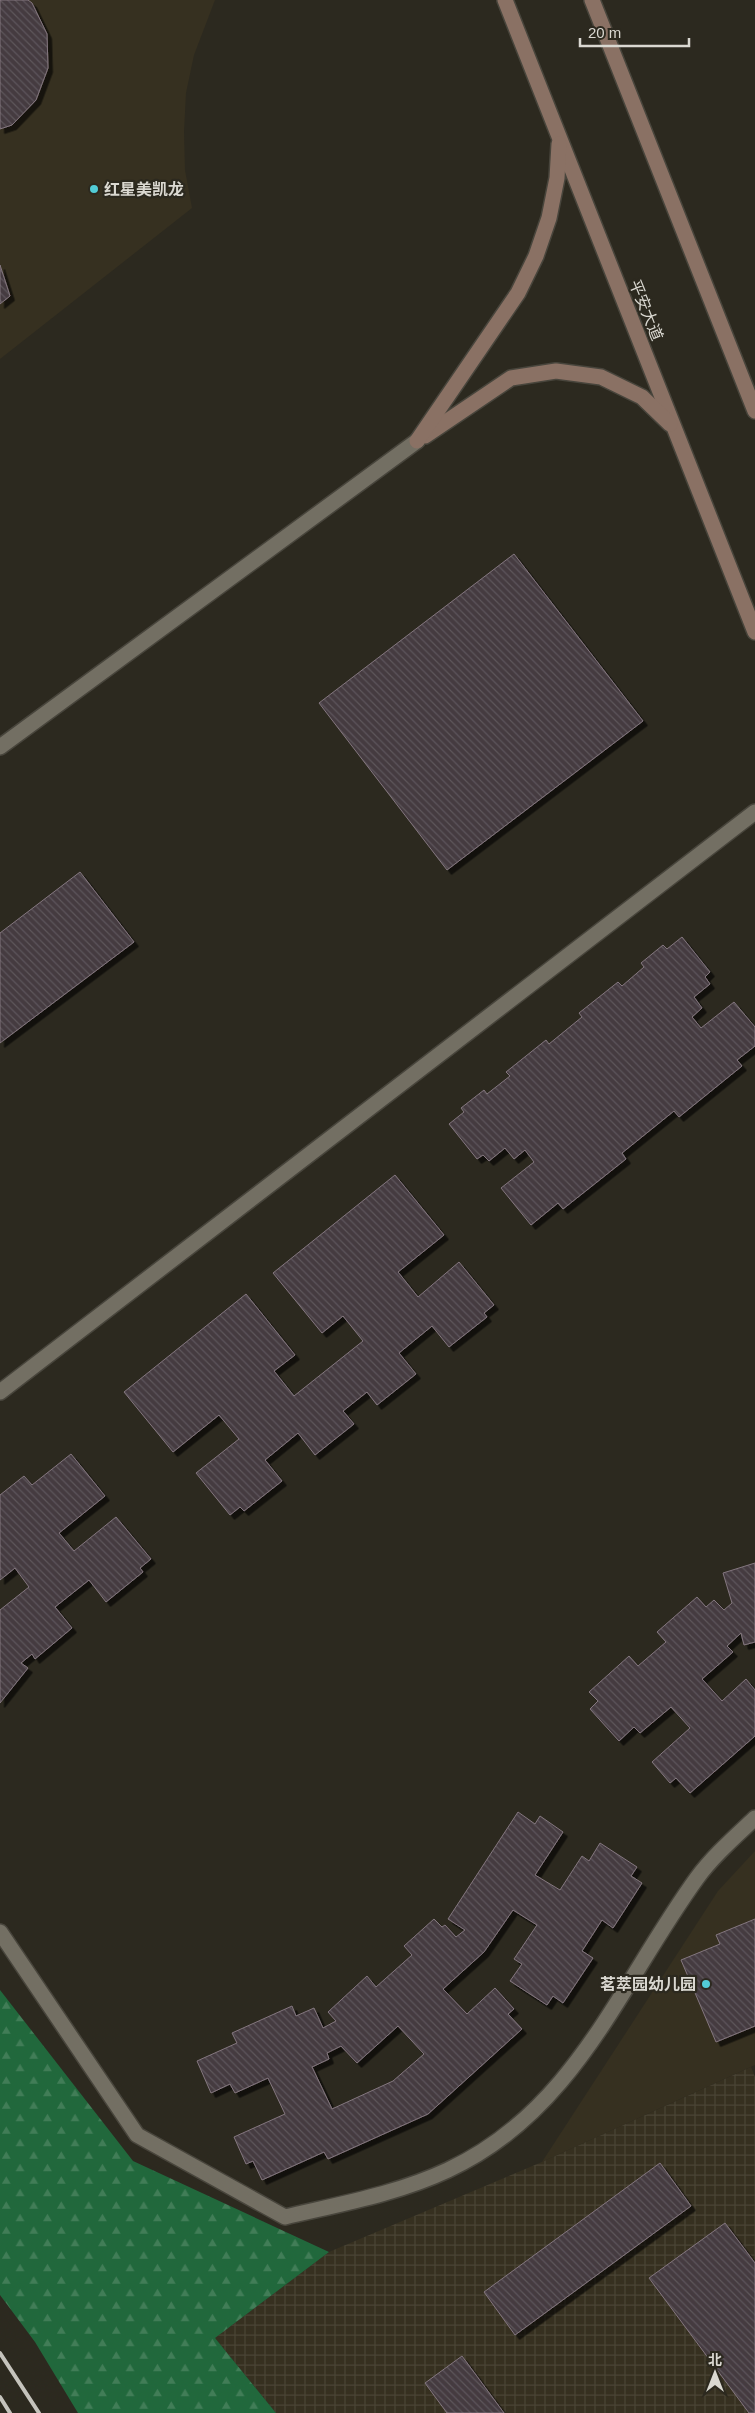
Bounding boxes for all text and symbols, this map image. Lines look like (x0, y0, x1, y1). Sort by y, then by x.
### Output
scale bar (580, 15, 689, 47)
text: 20 m (588, 24, 621, 41)
place label: 红星美凯龙 (104, 180, 184, 198)
marker: 红星美凯龙 (88, 183, 100, 195)
street label: 平安大道 (626, 277, 666, 343)
place label: 茗萃园幼儿园 (600, 1975, 696, 1993)
marker: 茗萃园幼儿园 (700, 1978, 712, 1990)
north arrow (690, 2348, 740, 2398)
text: 北 (708, 2352, 722, 2368)

